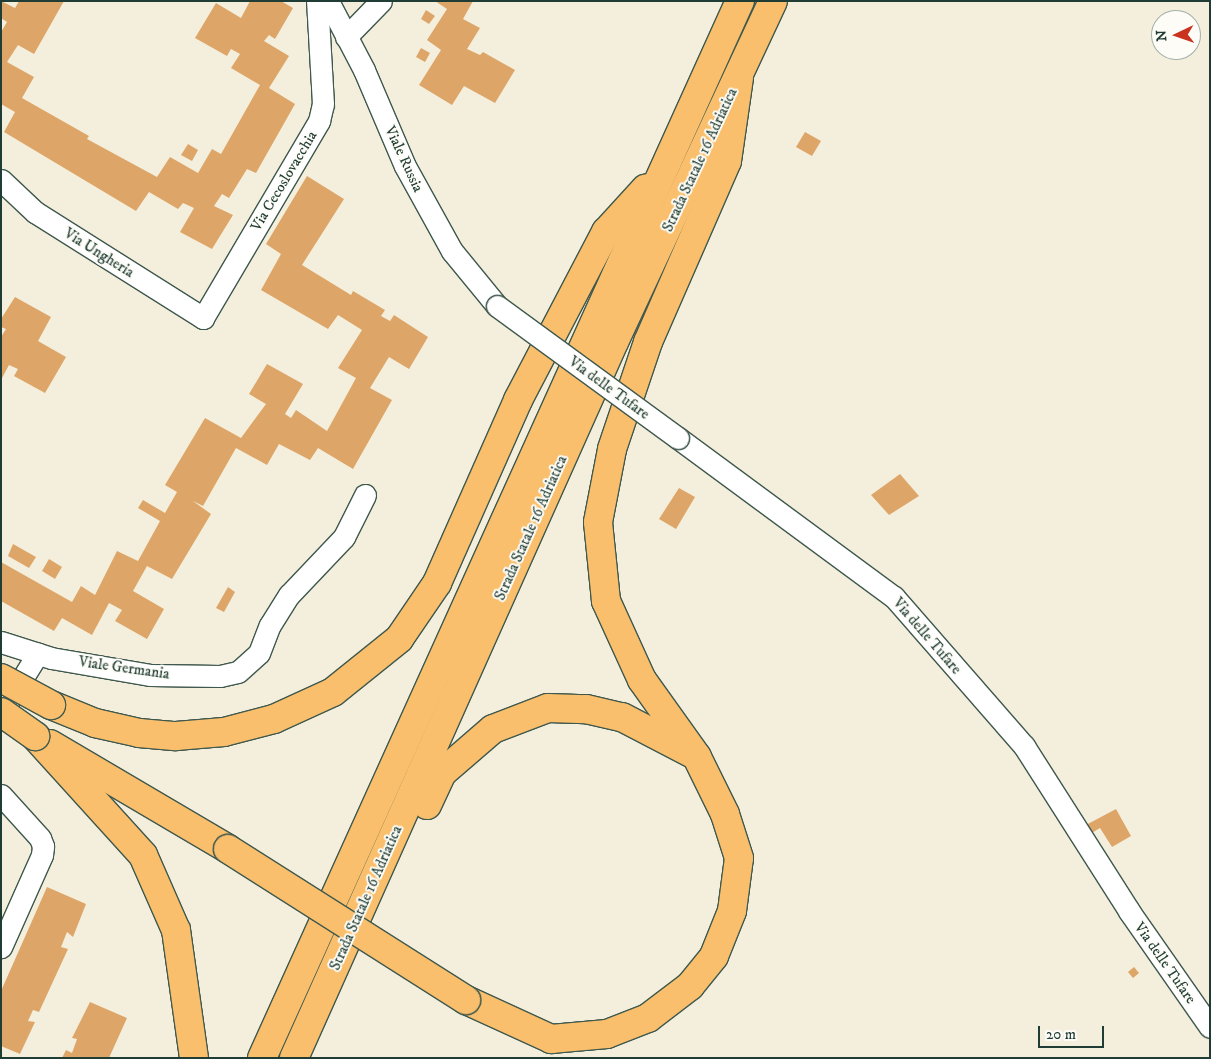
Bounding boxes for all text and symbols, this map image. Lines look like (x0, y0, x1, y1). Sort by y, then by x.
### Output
north arrow (1151, 10, 1201, 60)
text: N (1153, 30, 1171, 42)
street label: Strada Statale 16 Adriatica (659, 85, 741, 235)
street label: Viale Russia (381, 123, 427, 195)
street label: Via Cecoslovacchia (247, 128, 321, 234)
street label: Via Ungheria (61, 224, 137, 282)
street label: Via delle Tufare (565, 353, 653, 423)
street label: Strada Statale 16 Adriatica (491, 453, 571, 603)
street label: Via delle Tufare (889, 594, 965, 678)
street label: Viale Germania (77, 653, 171, 683)
street label: Strada Statale 16 Adriatica (326, 823, 406, 973)
street label: Via delle Tufare (1130, 919, 1200, 1007)
scale bar (1041, 1016, 1107, 1048)
text: 20 m (1046, 1025, 1076, 1044)

